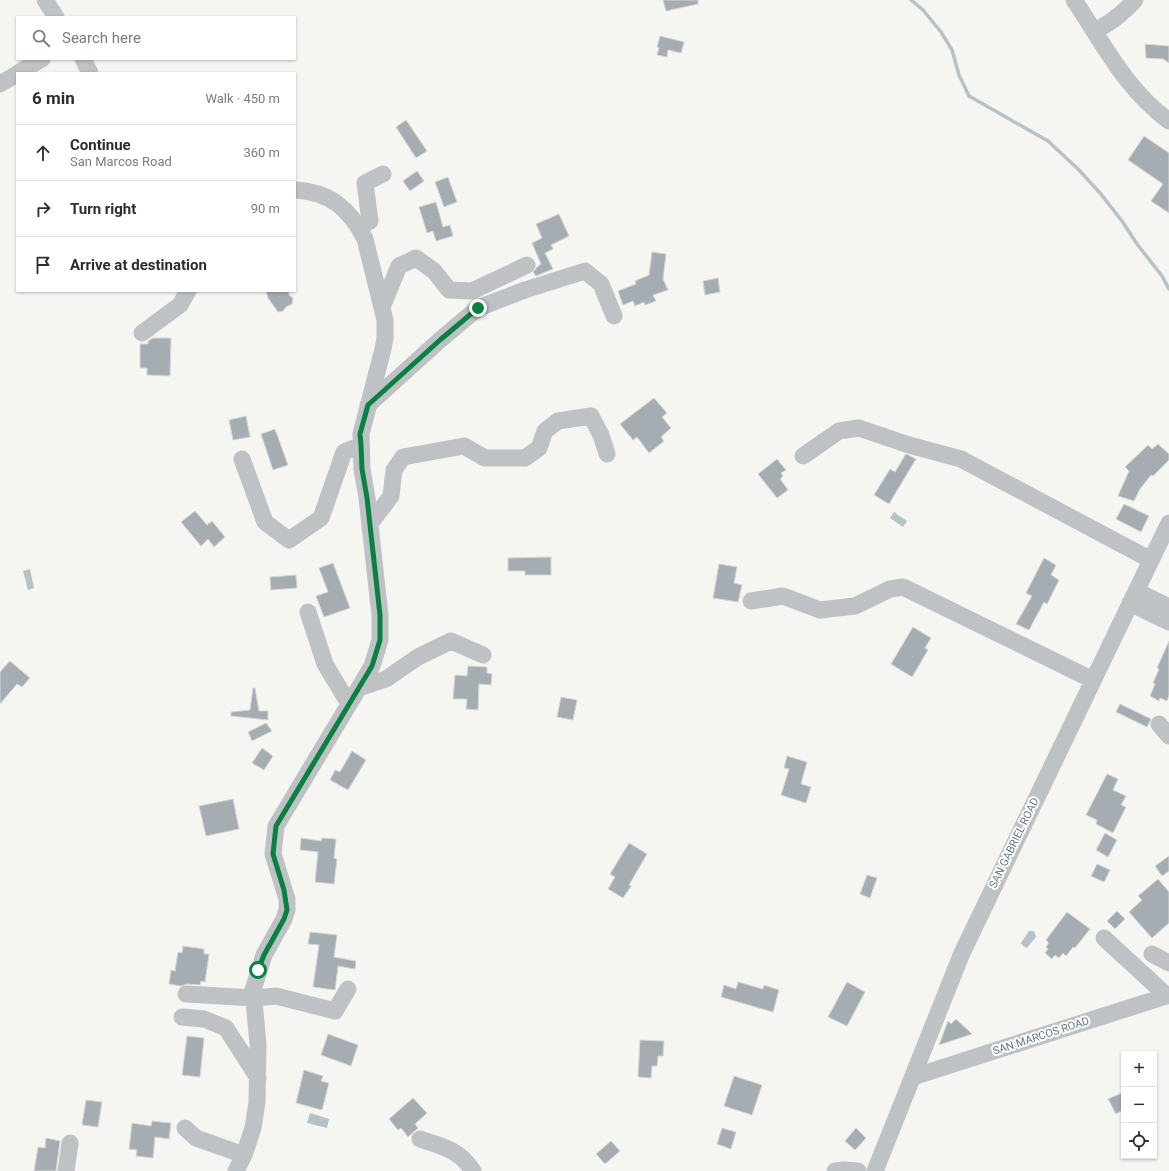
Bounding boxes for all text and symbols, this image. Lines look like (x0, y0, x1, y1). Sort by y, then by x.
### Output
search box (16, 16, 296, 60)
icon: search (30, 27, 52, 49)
text: Search here (62, 29, 141, 47)
text: 6 min (32, 88, 75, 108)
text: Walk · 450 m (205, 91, 280, 106)
text: Continue (70, 136, 131, 154)
icon: ahead (32, 142, 54, 164)
text: 360 m (243, 145, 280, 160)
text: San Marcos Road (70, 154, 172, 169)
icon: right (32, 198, 54, 220)
text: Turn right (70, 200, 136, 218)
text: 90 m (251, 201, 280, 216)
icon: arrive (32, 254, 54, 276)
text: Arrive at destination (70, 256, 207, 274)
route end (469, 299, 487, 317)
street label: SAN GABRIEL ROAD (986, 796, 1042, 890)
route start (249, 961, 267, 979)
street label: SAN MARCOS ROAD (991, 1014, 1091, 1058)
map controls (1121, 1051, 1157, 1159)
button: + (1121, 1051, 1157, 1087)
button: − (1121, 1087, 1157, 1123)
button: locate (1121, 1123, 1157, 1159)

